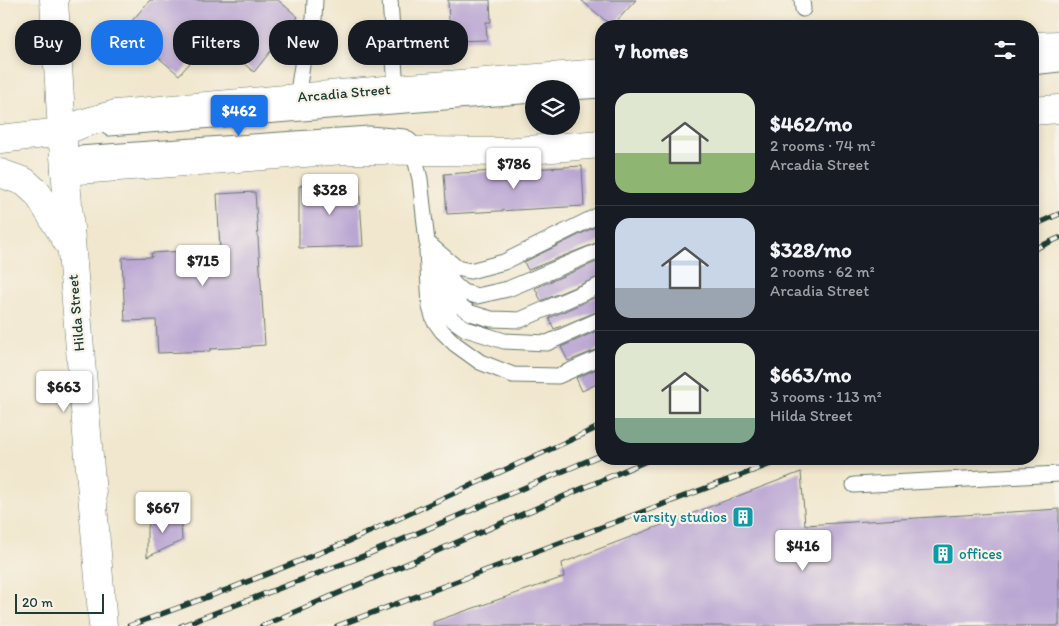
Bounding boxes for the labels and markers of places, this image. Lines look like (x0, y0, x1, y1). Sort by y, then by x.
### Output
pin: $462 (209, 94, 269, 137)
pin: $786 (484, 148, 544, 190)
pin: $328 (300, 174, 360, 216)
pin: $715 (173, 244, 233, 287)
pin: $663 (34, 370, 94, 413)
pin: $667 (133, 492, 193, 534)
building icon: varsity studios (731, 505, 755, 529)
place label: varsity studios (633, 508, 727, 526)
pin: $416 (773, 530, 833, 572)
building icon: offices (931, 542, 955, 566)
place label: offices (959, 545, 1003, 563)

